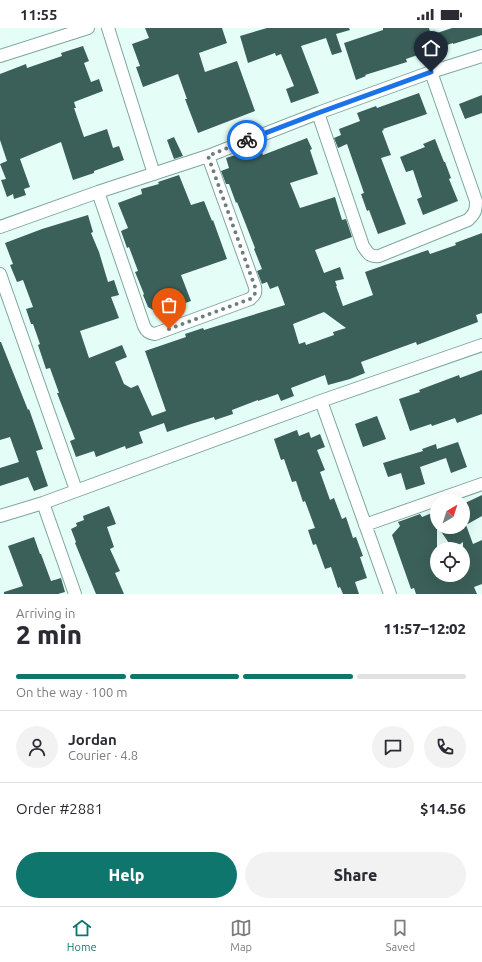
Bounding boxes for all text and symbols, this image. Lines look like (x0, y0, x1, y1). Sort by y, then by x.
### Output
text: 11:55 (20, 6, 58, 23)
pin (414, 31, 448, 72)
icon: home (420, 37, 442, 59)
courier (227, 120, 267, 160)
icon: bike (236, 129, 258, 151)
pin (152, 288, 186, 329)
icon: bag (158, 294, 180, 316)
north arrow (430, 494, 470, 534)
map controls (430, 494, 470, 582)
button: locate (430, 542, 470, 582)
text: Arriving in (16, 606, 75, 620)
text: 2 min (16, 620, 82, 649)
text: 11:57–12:02 (383, 620, 466, 637)
text: On the way · 100 m (16, 685, 128, 699)
button: person (16, 726, 58, 768)
button: chat (372, 726, 414, 768)
button: phone (424, 726, 466, 768)
text: Jordan (68, 731, 117, 748)
text: Courier · 4.8 (68, 748, 138, 762)
text: Order #2881 (16, 800, 103, 817)
text: $14.56 (420, 800, 466, 817)
button: Help (16, 852, 237, 898)
button: Share (245, 852, 466, 898)
tab: Home (67, 917, 97, 953)
tab: Map (230, 917, 252, 953)
tab: Saved (386, 917, 415, 953)

